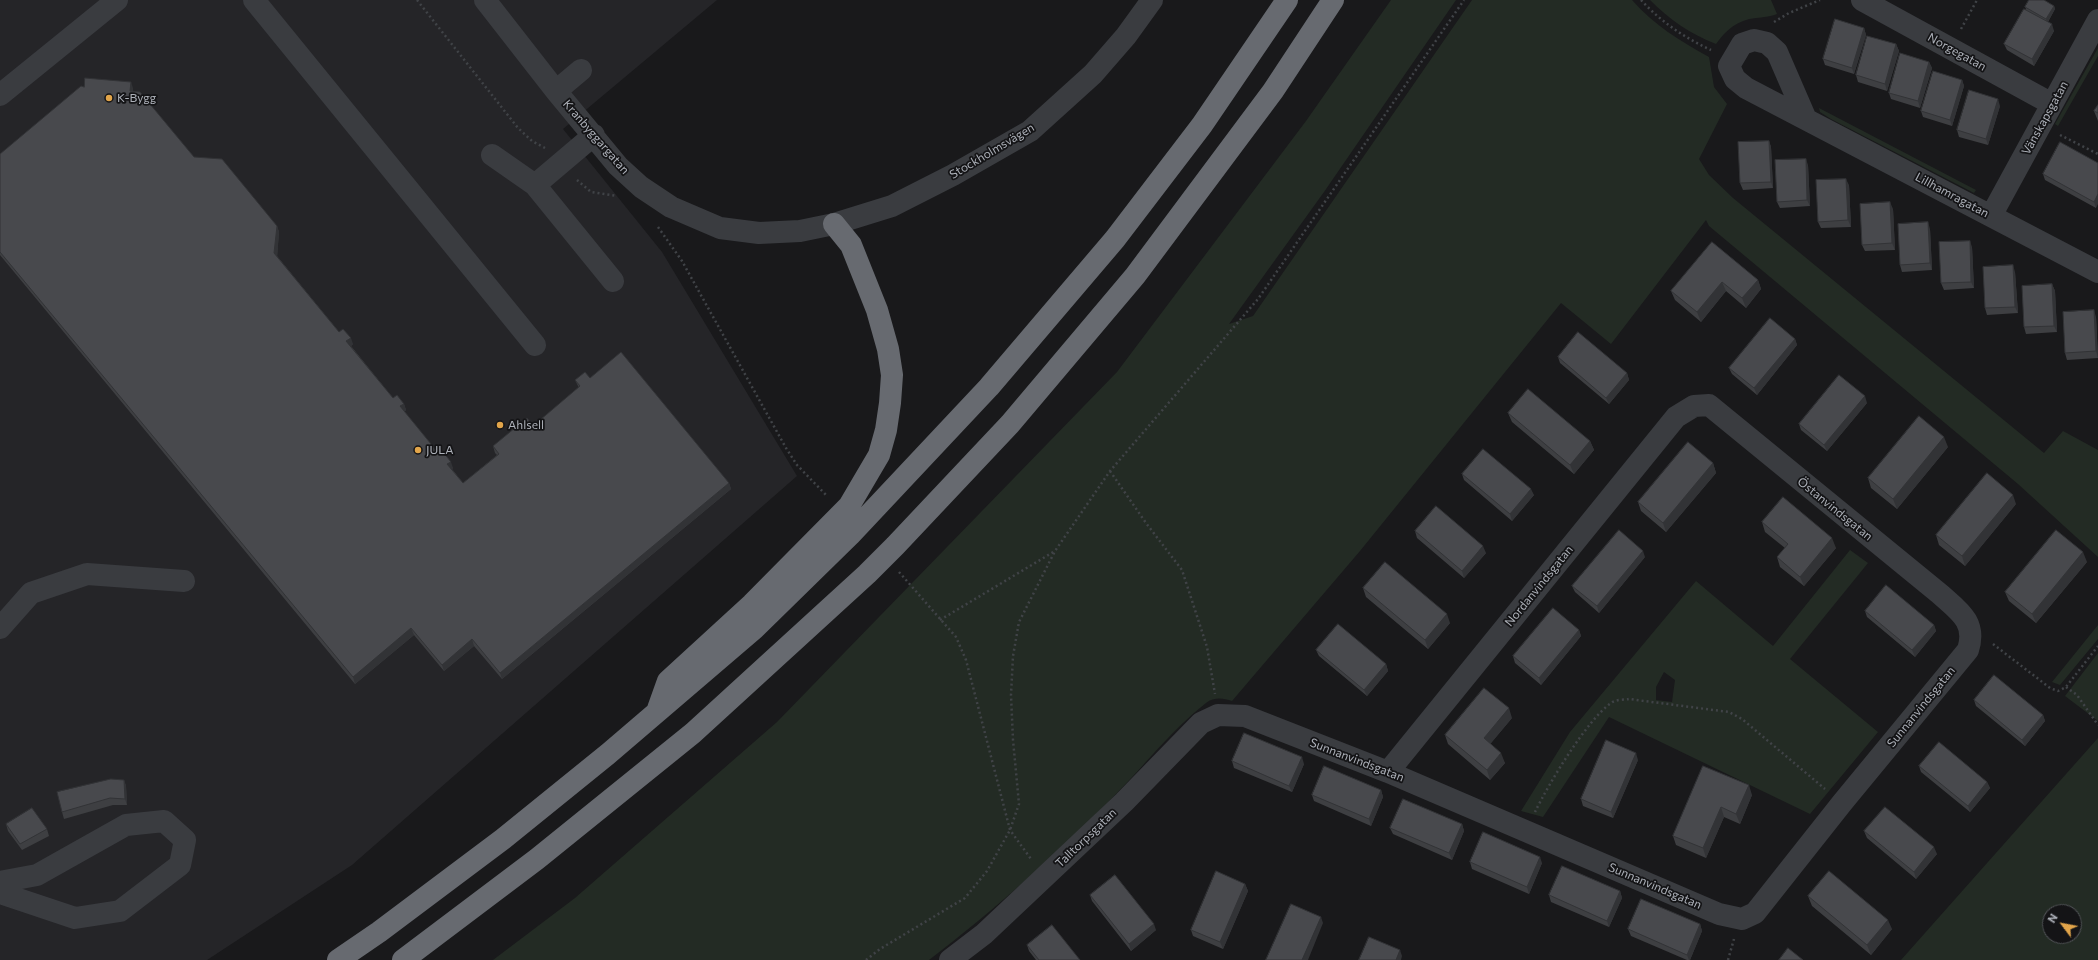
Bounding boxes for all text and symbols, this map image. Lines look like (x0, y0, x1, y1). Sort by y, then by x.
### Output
street label: Norgegatan (1925, 30, 1989, 74)
street label: Vänskapsgatan (2019, 79, 2071, 157)
place label: K-Bygg (117, 91, 156, 105)
marker: K-Bygg (104, 93, 114, 103)
street label: Kranbyggargatan (560, 97, 632, 177)
street label: Stockholmsvägen (947, 120, 1037, 182)
street label: Lillhamragatan (1913, 170, 1991, 220)
place label: Ahlsell (508, 418, 544, 432)
marker: Ahlsell (495, 420, 505, 430)
place label: JULA (426, 443, 453, 457)
marker: JULA (413, 445, 423, 455)
street label: Östanvindsgatan (1795, 474, 1875, 544)
street label: Nordanvindsgatan (1502, 543, 1576, 629)
street label: Sunnanvindsgatan (1884, 664, 1958, 750)
street label: Sunnanvindsgatan (1308, 735, 1406, 785)
street label: Talltorpsgatan (1053, 805, 1119, 871)
street label: Sunnanvindsgatan (1606, 860, 1704, 912)
north arrow (2042, 904, 2082, 944)
text: N (2045, 911, 2060, 925)

